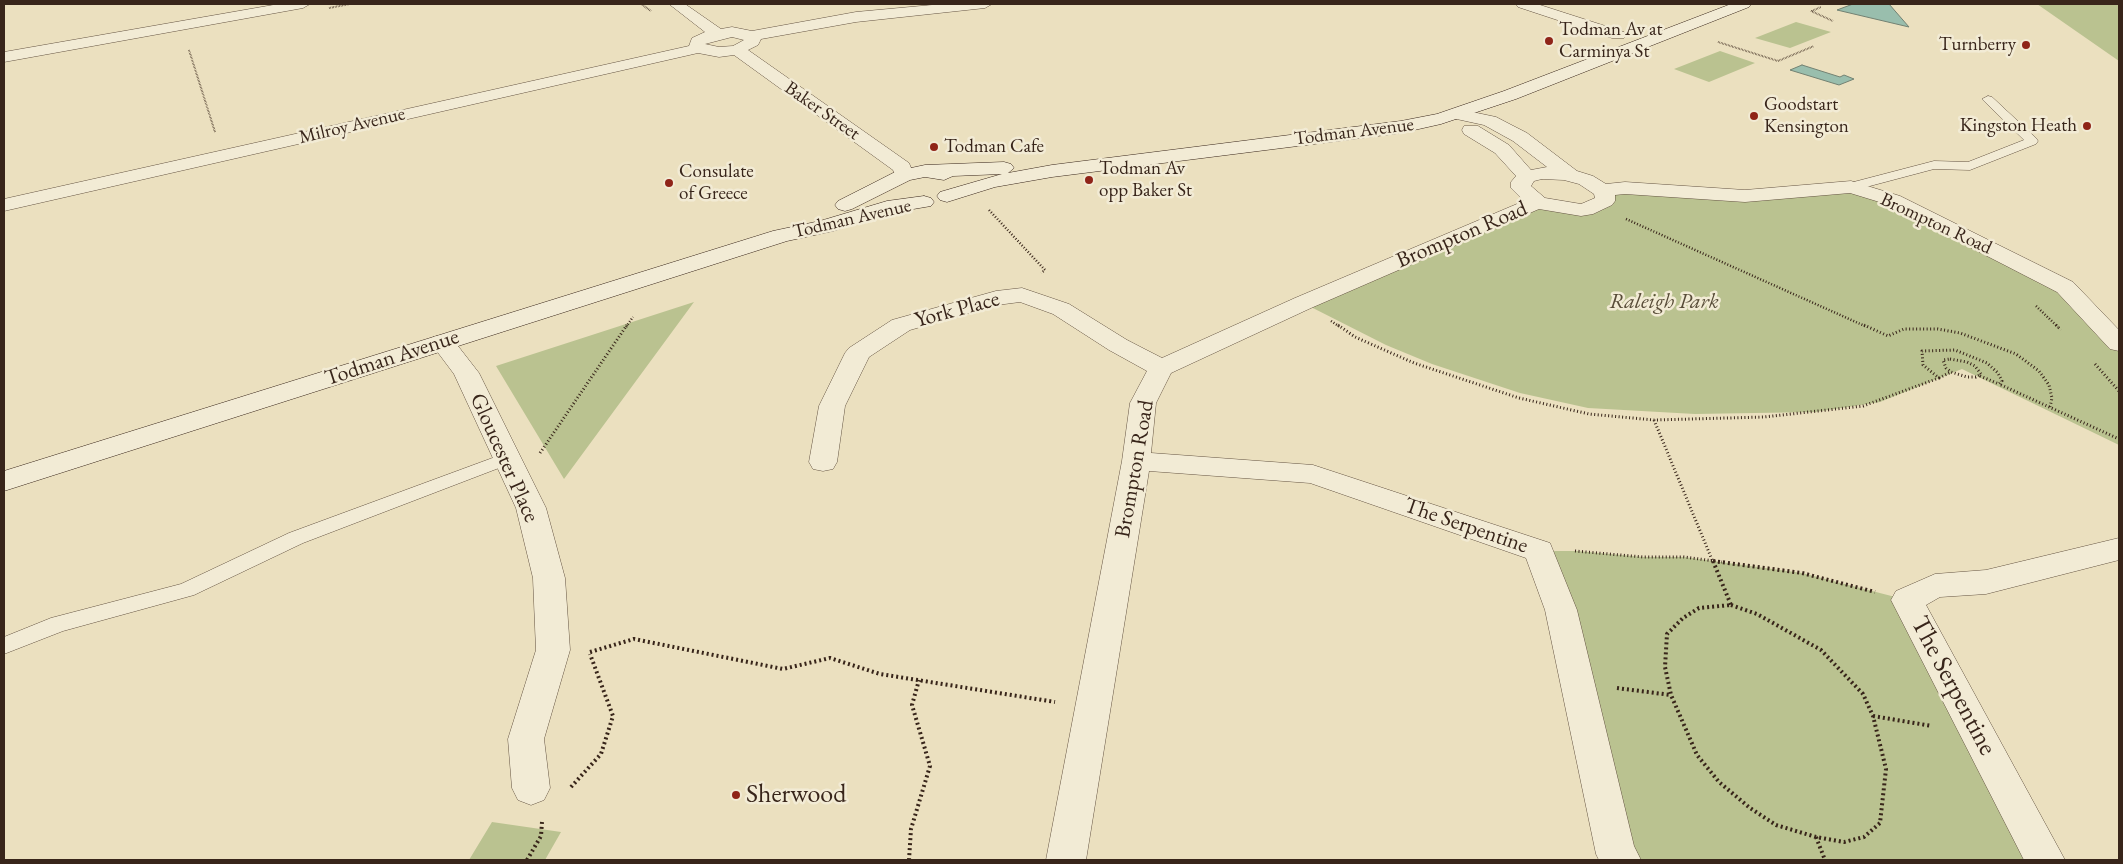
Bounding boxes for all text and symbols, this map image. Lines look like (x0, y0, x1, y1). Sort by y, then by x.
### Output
place label: Todman Av at Carminya St (1559, 19, 1662, 63)
place label: Turnberry (1939, 34, 2016, 56)
marker: Todman Av at Carminya St (1543, 35, 1555, 47)
marker: Turnberry (2020, 39, 2032, 51)
street label: Baker Street (780, 77, 864, 145)
place label: Goodstart Kensington (1764, 94, 1849, 138)
street label: Milroy Avenue (297, 103, 407, 149)
marker: Goodstart Kensington (1748, 110, 1760, 122)
street label: Todman Avenue (1293, 113, 1415, 151)
place label: Kingston Heath (1960, 115, 2077, 137)
marker: Kingston Heath (2081, 120, 2093, 132)
place label: Todman Cafe (944, 136, 1044, 158)
marker: Todman Cafe (928, 141, 940, 153)
place label: Todman Av opp Baker St (1099, 158, 1192, 202)
place label: Consulate of Greece (679, 161, 754, 205)
marker: Todman Av opp Baker St (1083, 174, 1095, 186)
marker: Consulate of Greece (663, 177, 675, 189)
street label: Brompton Road (1877, 188, 1995, 260)
street label: Todman Avenue (791, 194, 913, 244)
street label: Brompton Road (1393, 196, 1531, 274)
street label: York Place (912, 286, 1002, 334)
park label: Raleigh Park (1609, 289, 1719, 315)
street label: Todman Avenue (322, 324, 462, 392)
street label: Gloucester Place (464, 389, 544, 527)
street label: Brompton Road (1110, 398, 1160, 540)
street label: The Serpentine (1401, 492, 1531, 560)
street label: The Serpentine (1903, 611, 2003, 761)
place label: Sherwood (746, 779, 846, 811)
marker: Sherwood (730, 789, 742, 801)

